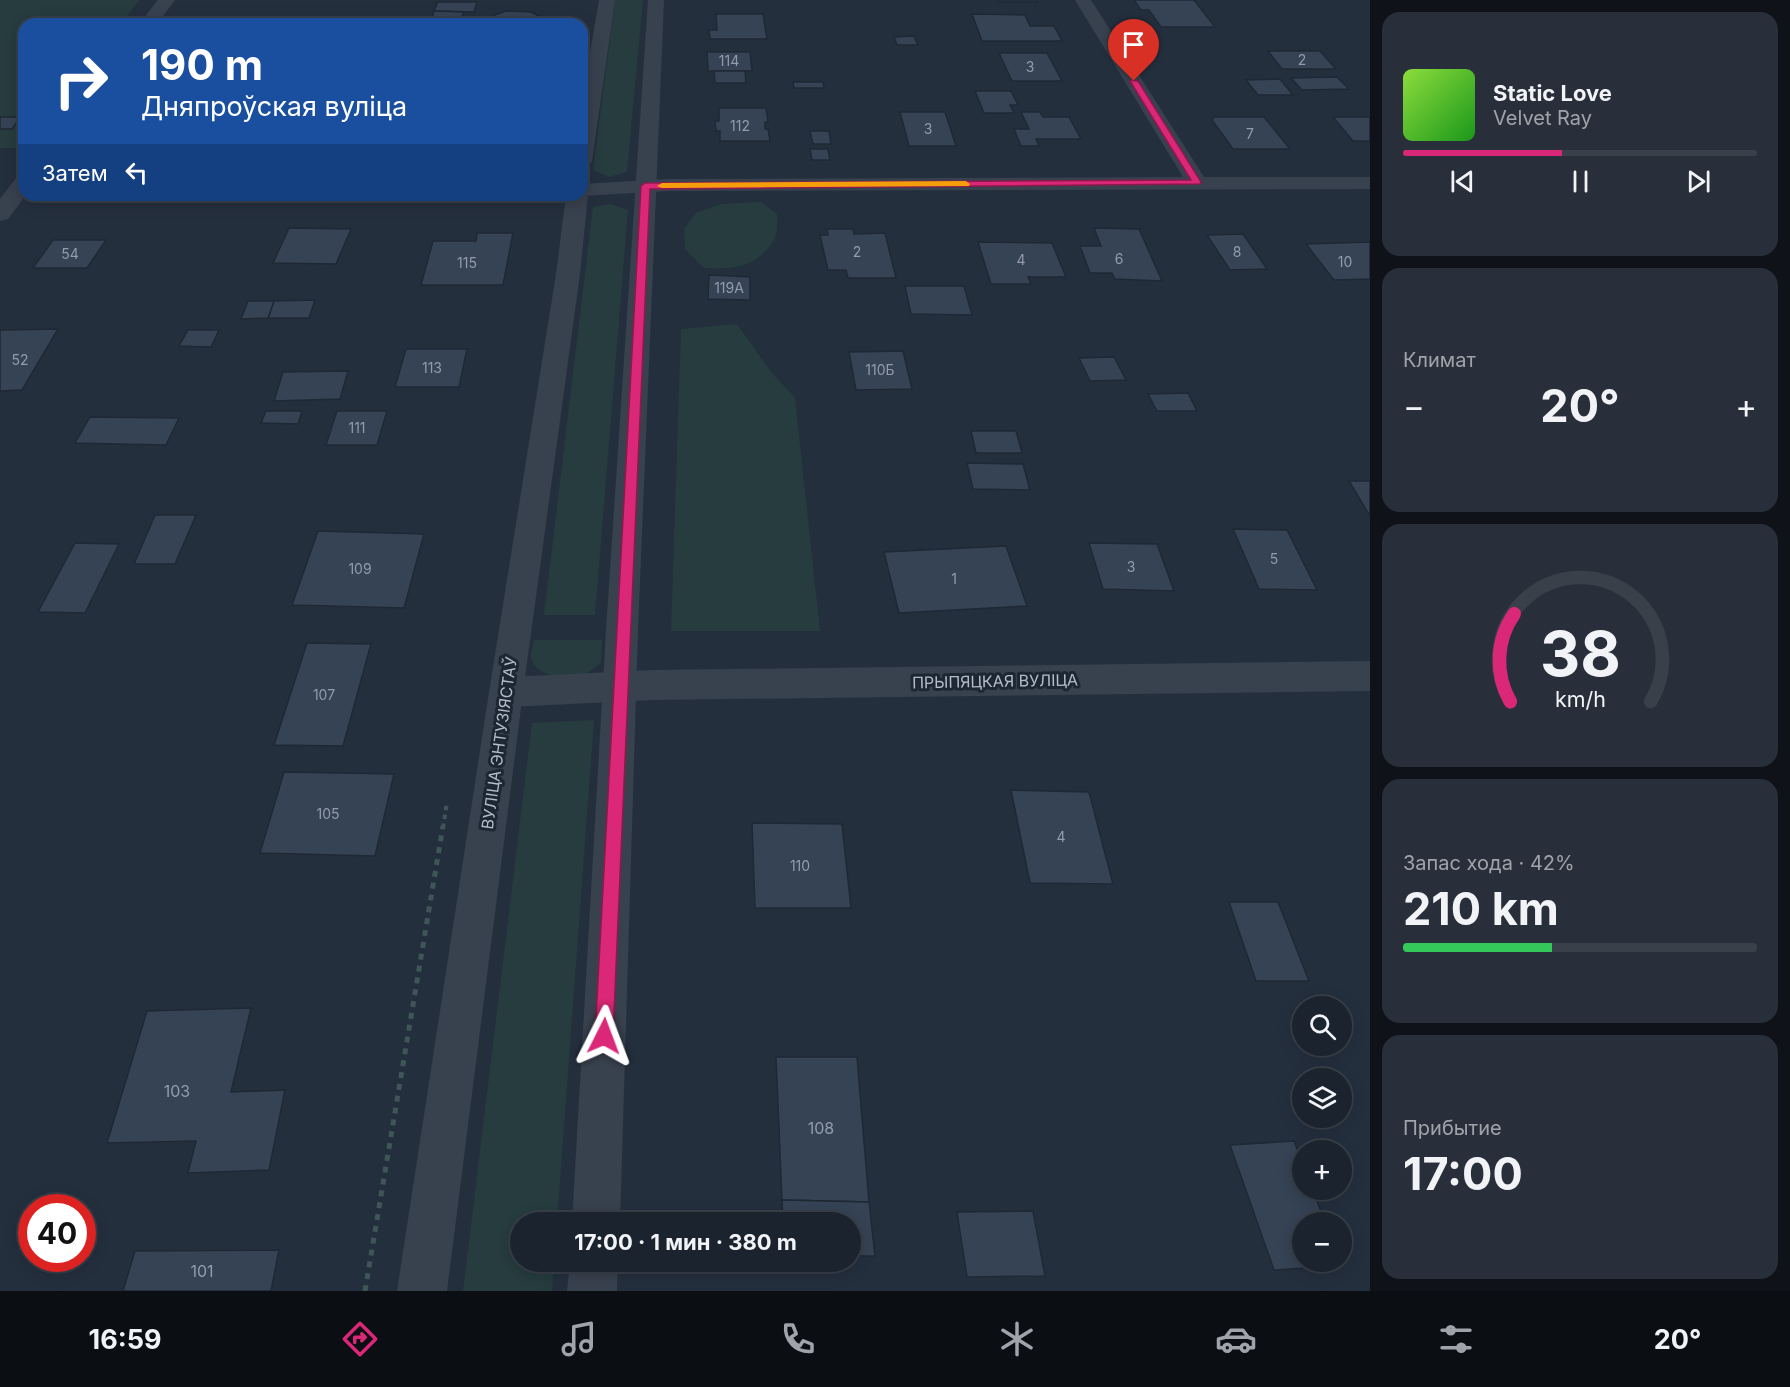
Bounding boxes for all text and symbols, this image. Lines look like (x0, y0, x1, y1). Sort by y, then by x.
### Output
pin (1108, 19, 1159, 81)
icon: arrive (1117, 28, 1150, 61)
text: 190 m (141, 39, 263, 90)
icon: right (42, 42, 120, 120)
house number: 2 (1298, 51, 1306, 68)
house number: 114 (719, 52, 739, 69)
house number: 3 (1026, 58, 1034, 75)
text: Static Love (1493, 80, 1612, 106)
text: Дняпроўская вуліца (141, 90, 407, 123)
text: Velvet Ray (1493, 106, 1592, 130)
house number: 112 (730, 117, 750, 134)
house number: 3 (924, 120, 932, 137)
house number: 7 (1246, 125, 1254, 142)
icon: left (120, 156, 153, 189)
text: Затем (42, 160, 108, 186)
icon: previous (1446, 165, 1479, 198)
icon: pause (1564, 165, 1597, 198)
icon: next (1682, 165, 1715, 198)
house number: 2 (853, 243, 861, 260)
house number: 8 (1233, 243, 1241, 260)
house number: 54 (61, 245, 79, 262)
house number: 6 (1115, 250, 1123, 267)
house number: 4 (1016, 251, 1026, 268)
house number: 10 (1338, 253, 1352, 270)
house number: 115 (457, 254, 477, 271)
house number: 119А (714, 279, 744, 296)
text: Климат (1403, 348, 1476, 372)
house number: 52 (11, 351, 29, 368)
house number: 113 (422, 359, 442, 376)
house number: 110Б (865, 361, 895, 378)
text: 20° (1540, 378, 1620, 433)
text: − (1403, 386, 1425, 426)
text: + (1735, 386, 1757, 426)
house number: 111 (348, 419, 366, 436)
house number: 5 (1270, 550, 1278, 567)
house number: 3 (1127, 558, 1135, 575)
house number: 109 (348, 560, 372, 577)
house number: 1 (951, 570, 957, 587)
text: 38 (1540, 617, 1620, 692)
street label: ВУЛІЦА ЭНТУЗІЯСТАЎ (477, 655, 521, 831)
street label: ПРЫПЯЦКАЯ ВУЛІЦА (912, 670, 1078, 692)
house number: 107 (313, 686, 335, 703)
text: km/h (1555, 687, 1605, 713)
house number: 105 (316, 805, 340, 822)
house number: 4 (1056, 828, 1066, 845)
text: Запас хода · 42% (1403, 851, 1575, 875)
house number: 110 (790, 857, 810, 874)
text: 210 km (1403, 881, 1559, 936)
map controls (1292, 996, 1352, 1272)
button: search (1292, 996, 1352, 1056)
position arrow (572, 1004, 636, 1068)
button: layers (1292, 1068, 1352, 1128)
house number: 103 (164, 1081, 190, 1101)
text: Прибытие (1403, 1116, 1502, 1140)
house number: 108 (808, 1118, 834, 1138)
button: + (1292, 1140, 1352, 1200)
text: 17:00 (1403, 1146, 1523, 1201)
speed limit sign: 40 (18, 1194, 96, 1272)
button: − (1292, 1212, 1352, 1272)
text: 17:00 · 1 мин · 380 m (574, 1229, 797, 1255)
house number: 101 (190, 1261, 214, 1281)
icon: directions (339, 1318, 381, 1360)
icon: music (558, 1318, 600, 1360)
icon: phone (777, 1318, 819, 1360)
icon: climate (996, 1318, 1038, 1360)
icon: car (1215, 1318, 1257, 1360)
icon: filters (1435, 1318, 1477, 1360)
text: 16:59 (89, 1323, 162, 1356)
text: 20° (1654, 1323, 1701, 1356)

